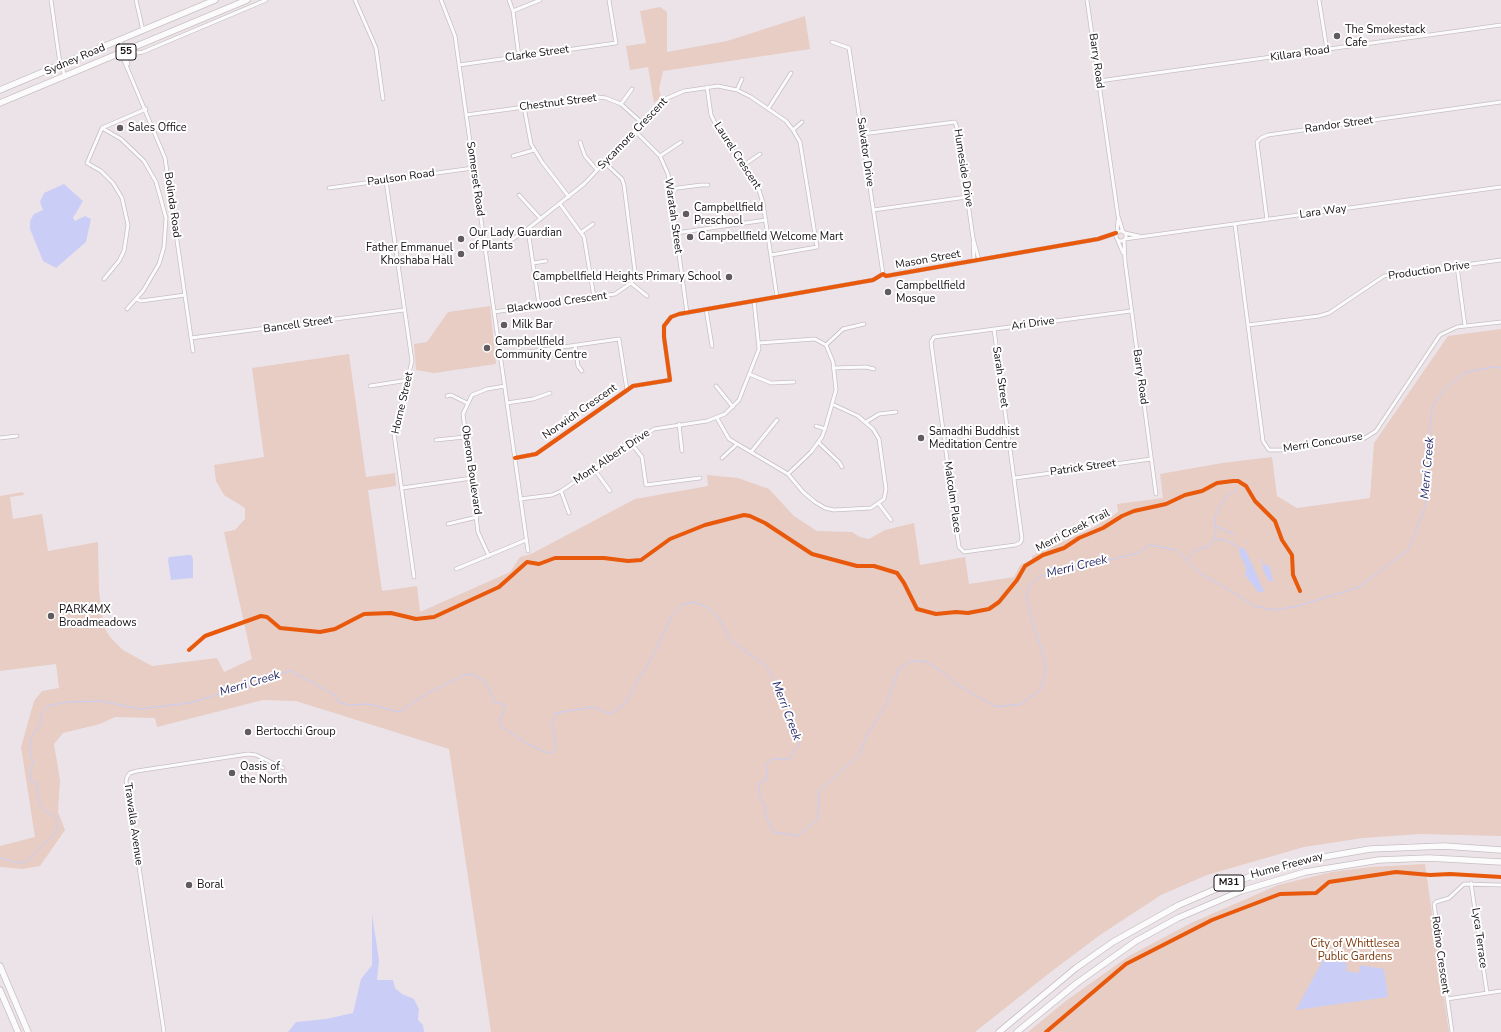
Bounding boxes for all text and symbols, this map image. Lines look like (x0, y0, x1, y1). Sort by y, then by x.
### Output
place label: The Smokestack Cafe (1345, 23, 1426, 49)
marker: The Smokestack Cafe (1332, 31, 1342, 41)
street label: Barry Road (1086, 33, 1106, 89)
street label: Sydney Road (43, 41, 107, 79)
street label: Clarke Street (504, 43, 570, 65)
street label: Killara Road (1269, 43, 1331, 65)
road number: 55 (116, 44, 136, 60)
street label: Chestnut Street (519, 92, 597, 114)
street label: Sycamore Crescent (595, 95, 671, 173)
street label: Randor Street (1304, 114, 1374, 136)
street label: Salvator Drive (854, 116, 876, 188)
street label: Laurel Crescent (710, 120, 764, 192)
place label: Sales Office (128, 121, 187, 135)
marker: Sales Office (115, 123, 125, 133)
street label: Humeside Drive (950, 128, 976, 208)
street label: Somerset Road (463, 141, 487, 217)
street label: Paulson Road (366, 167, 436, 189)
street label: Bolinda Road (161, 171, 183, 239)
street label: Waratah Street (661, 178, 685, 254)
place label: Campbellfield Preschool (694, 201, 763, 227)
street label: Lara Way (1299, 202, 1347, 222)
marker: Campbellfield Preschool (681, 209, 691, 219)
place label: Our Lady Guardian of Plants (469, 226, 562, 252)
place label: Campbellfield Welcome Mart (698, 230, 843, 244)
marker: Campbellfield Welcome Mart (685, 232, 695, 242)
marker: Our Lady Guardian of Plants (456, 234, 466, 244)
place label: Father Emmanuel Khoshaba Hall (366, 241, 453, 267)
street label: Mason Street (894, 248, 962, 272)
marker: Father Emmanuel Khoshaba Hall (456, 249, 466, 259)
street label: Production Drive (1387, 259, 1471, 283)
place label: Campbellfield Heights Primary School (533, 270, 721, 284)
marker: Campbellfield Heights Primary School (724, 272, 734, 282)
place label: Campbellfield Mosque (896, 279, 965, 305)
marker: Campbellfield Mosque (883, 287, 893, 297)
street label: Blackwood Crescent (506, 289, 608, 317)
street label: Bancell Street (263, 314, 333, 336)
street label: Ari Drive (1011, 314, 1055, 334)
place label: Milk Bar (512, 318, 553, 332)
marker: Milk Bar (499, 320, 509, 330)
place label: Campbellfield Community Centre (495, 335, 587, 361)
marker: Campbellfield Community Centre (482, 343, 492, 353)
street label: Sarah Street (989, 346, 1011, 408)
street label: Barry Road (1130, 349, 1150, 405)
street label: Horne Street (389, 371, 417, 435)
street label: Norwich Crescent (540, 381, 620, 443)
street label: Oberon Boulevard (458, 424, 484, 516)
place label: Samadhi Buddhist Meditation Centre (929, 425, 1019, 451)
street label: Mont Albert Drive (571, 427, 653, 487)
street label: Merri Concourse (1282, 430, 1364, 456)
marker: Samadhi Buddhist Meditation Centre (916, 433, 926, 443)
water label: Merri Creek (1418, 436, 1438, 500)
street label: Patrick Street (1049, 457, 1117, 479)
street label: Malcolm Place (940, 460, 964, 534)
street label: Merri Creek Trail (1034, 507, 1112, 555)
water label: Merri Creek (1045, 552, 1109, 582)
place label: PARK4MX Broadmeadows (59, 603, 137, 629)
marker: PARK4MX Broadmeadows (46, 611, 56, 621)
water label: Merri Creek (218, 668, 282, 700)
water label: Merri Creek (768, 679, 804, 743)
place label: Bertocchi Group (256, 725, 336, 739)
marker: Bertocchi Group (243, 727, 253, 737)
place label: Oasis of the North (240, 760, 287, 786)
marker: Oasis of the North (227, 768, 237, 778)
street label: Trawalla Avenue (121, 782, 145, 866)
street label: Hume Freeway (1249, 850, 1325, 882)
road number: M31 (1214, 875, 1244, 891)
place label: Boral (197, 878, 224, 892)
marker: Boral (184, 880, 194, 890)
street label: Lyca Terrace (1468, 907, 1490, 969)
street label: Rotino Crescent (1428, 915, 1452, 995)
park label: City of Whittlesea Public Gardens (1310, 937, 1400, 963)

